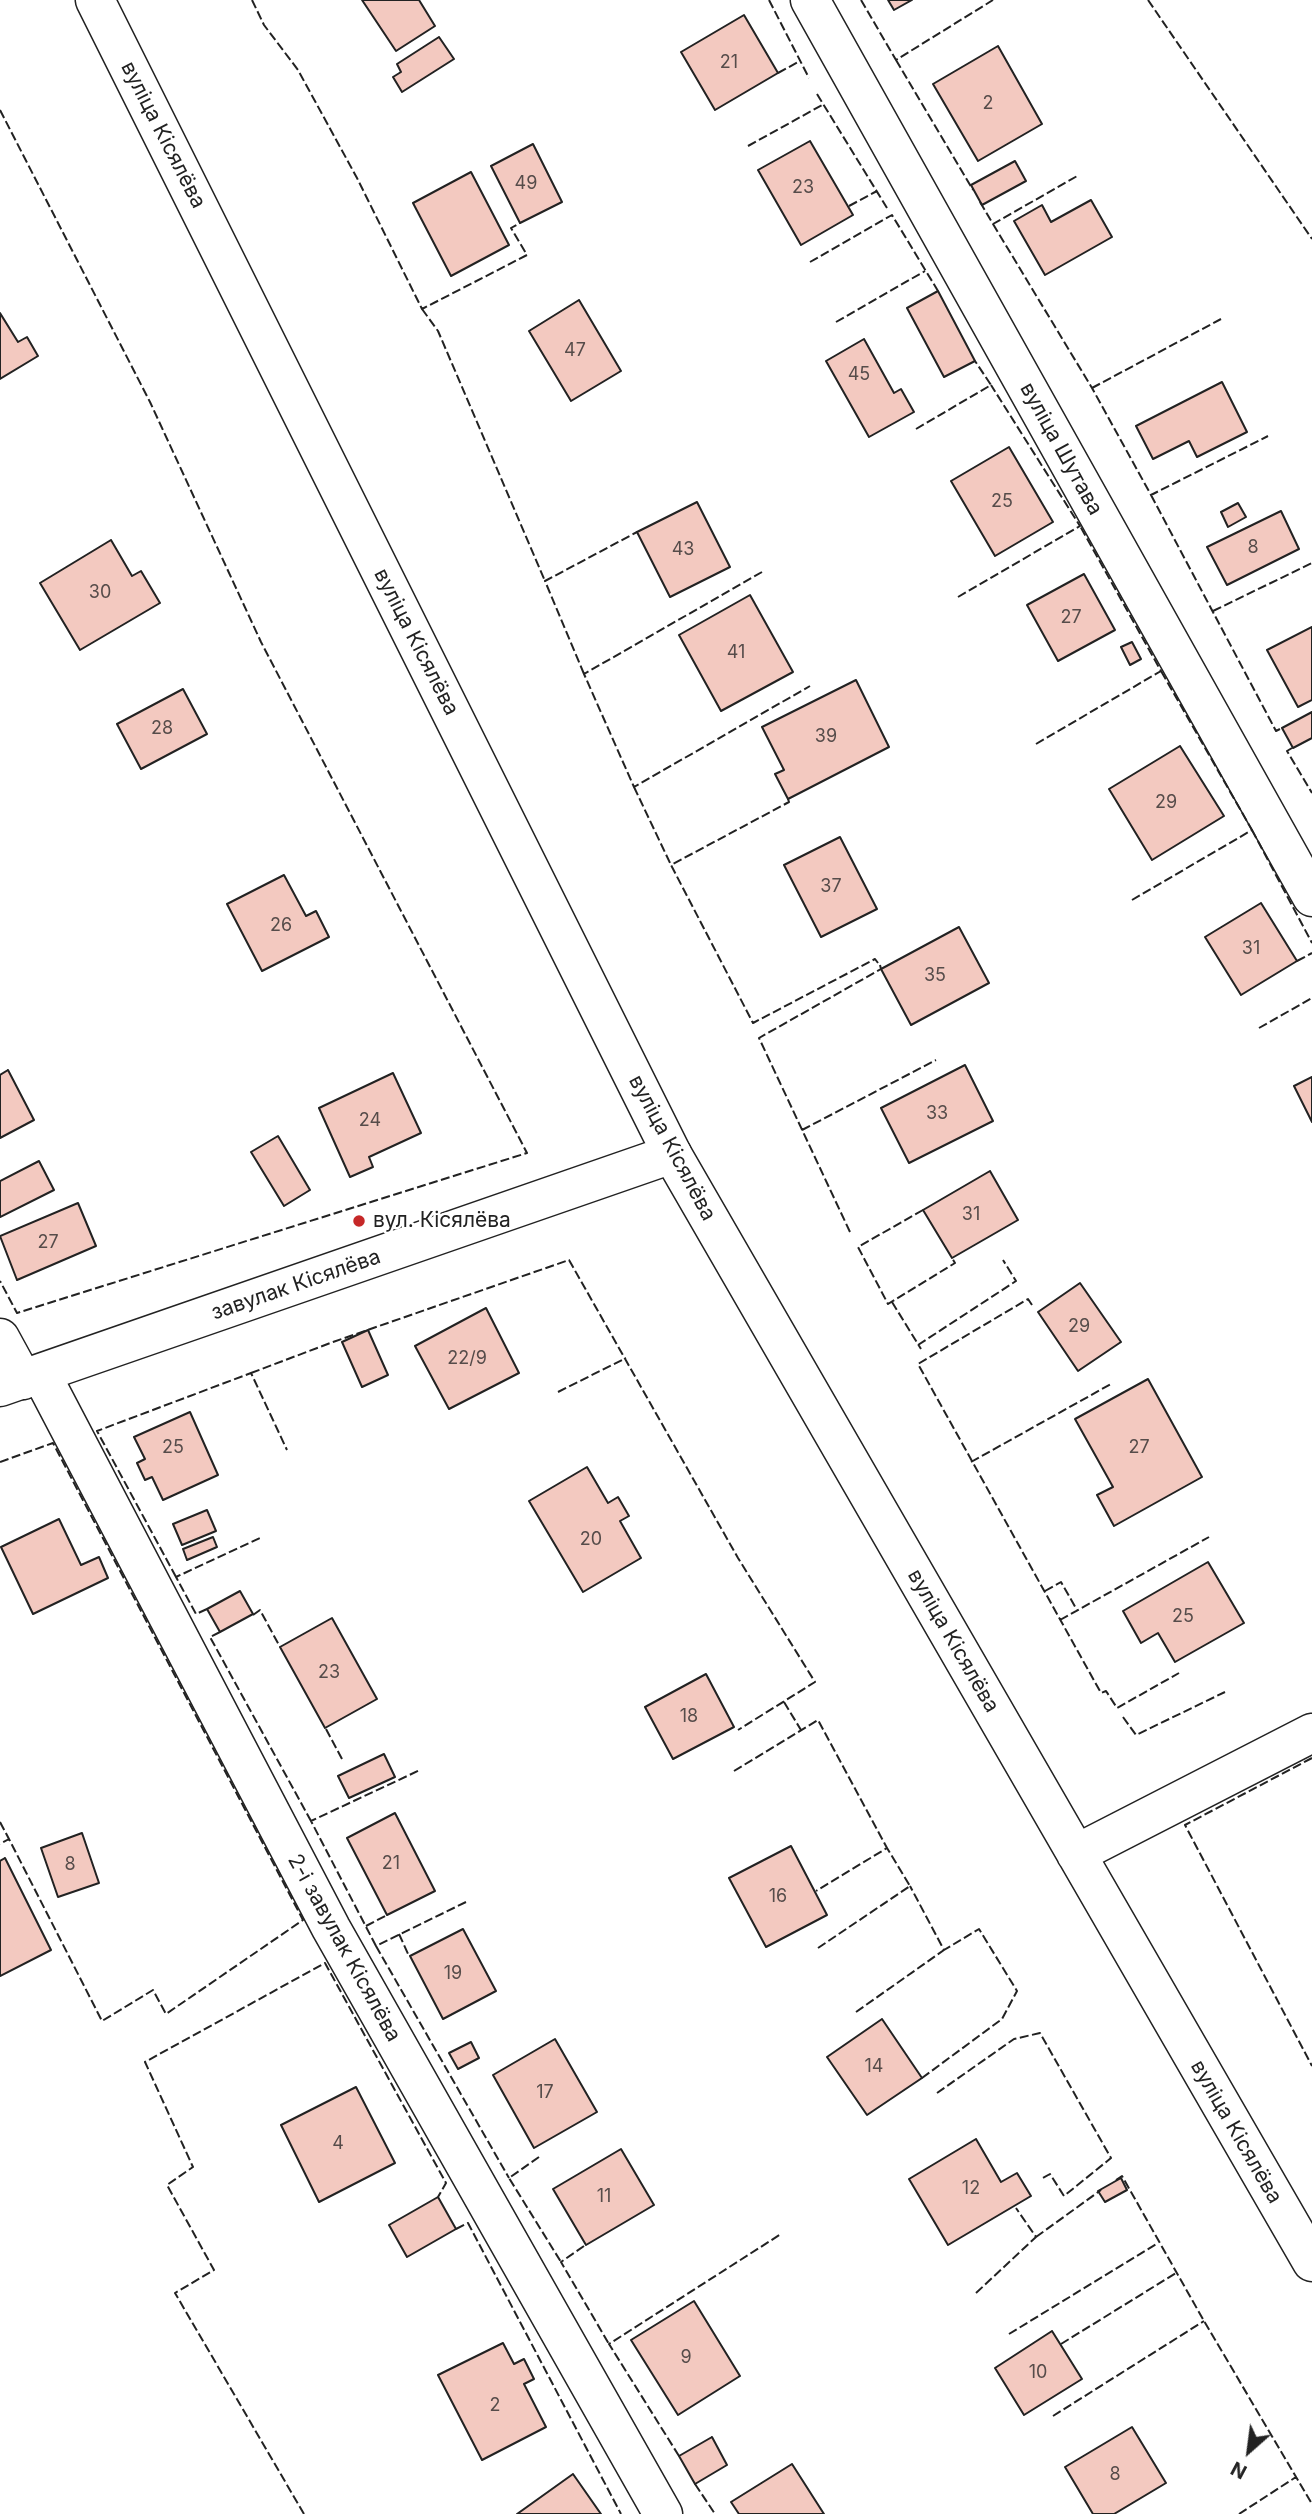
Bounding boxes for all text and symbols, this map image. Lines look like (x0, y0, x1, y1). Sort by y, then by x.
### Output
house number: 21 (720, 52, 738, 74)
street label: вуліца Кісялёва (115, 57, 211, 213)
house number: 2 (983, 93, 993, 115)
house number: 49 (515, 173, 537, 195)
house number: 23 (792, 177, 814, 199)
house number: 47 (564, 340, 586, 362)
house number: 45 (848, 364, 870, 386)
street label: вуліца Шутава (1014, 378, 1108, 520)
house number: 25 (991, 491, 1013, 513)
house number: 8 (1247, 537, 1259, 559)
house number: 43 (672, 539, 694, 561)
street label: вуліца Кісялёва (368, 564, 464, 720)
house number: 30 (89, 582, 111, 604)
house number: 27 (1060, 607, 1082, 629)
house number: 41 (727, 642, 745, 664)
house number: 28 (151, 718, 173, 740)
house number: 39 (815, 726, 837, 748)
house number: 29 (1155, 792, 1177, 814)
house number: 37 (820, 876, 842, 898)
house number: 26 (270, 915, 292, 937)
house number: 31 (1242, 938, 1260, 960)
house number: 35 (924, 965, 946, 987)
street label: вуліца Кісялёва (623, 1071, 721, 1225)
house number: 33 (926, 1103, 948, 1125)
house number: 24 (359, 1110, 381, 1132)
house number: 31 (962, 1204, 980, 1226)
place label: вул. Кісялёва (373, 1208, 511, 1234)
marker: вул. Кісялёва (351, 1213, 367, 1229)
house number: 27 (37, 1232, 59, 1254)
street label: завулак Кісялёва (208, 1244, 384, 1326)
house number: 29 (1068, 1316, 1090, 1338)
house number: 22/9 (447, 1348, 487, 1370)
house number: 25 (162, 1437, 184, 1459)
house number: 27 (1128, 1437, 1150, 1459)
house number: 20 (580, 1529, 602, 1551)
street label: вуліца Кісялёва (902, 1565, 1004, 1717)
house number: 25 (1172, 1606, 1194, 1628)
house number: 23 (318, 1662, 340, 1684)
house number: 18 (680, 1706, 698, 1728)
street label: 2-і завулак Кісялёва (282, 1850, 406, 2046)
house number: 21 (382, 1853, 400, 1875)
house number: 8 (64, 1854, 76, 1876)
house number: 16 (769, 1886, 787, 1908)
house number: 19 (444, 1963, 462, 1985)
house number: 14 (865, 2056, 883, 2078)
street label: вуліца Кісялёва (1185, 2056, 1287, 2208)
house number: 17 (536, 2082, 554, 2104)
house number: 4 (332, 2133, 344, 2155)
house number: 12 (962, 2178, 980, 2200)
house number: 11 (597, 2186, 611, 2208)
house number: 9 (680, 2347, 692, 2369)
house number: 10 (1029, 2362, 1047, 2384)
house number: 2 (490, 2395, 500, 2417)
north arrow (1214, 2416, 1284, 2486)
text: N (1227, 2456, 1251, 2484)
house number: 8 (1109, 2464, 1121, 2486)

